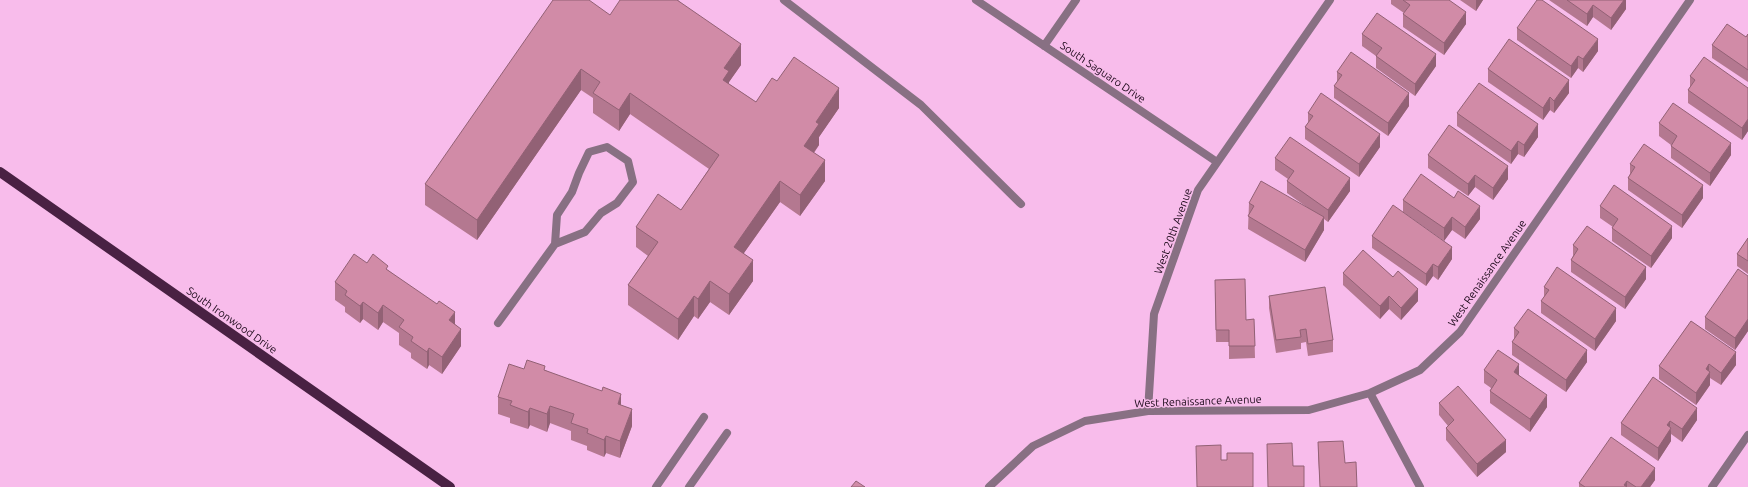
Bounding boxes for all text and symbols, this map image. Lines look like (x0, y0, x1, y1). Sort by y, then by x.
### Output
street label: South Saguaro Drive (1058, 39, 1148, 105)
street label: West 20th Avenue (1152, 187, 1194, 275)
street label: West Renaissance Avenue (1446, 217, 1528, 329)
street label: South Ironwood Drive (184, 284, 280, 356)
street label: West Renaissance Avenue (1134, 393, 1262, 409)

